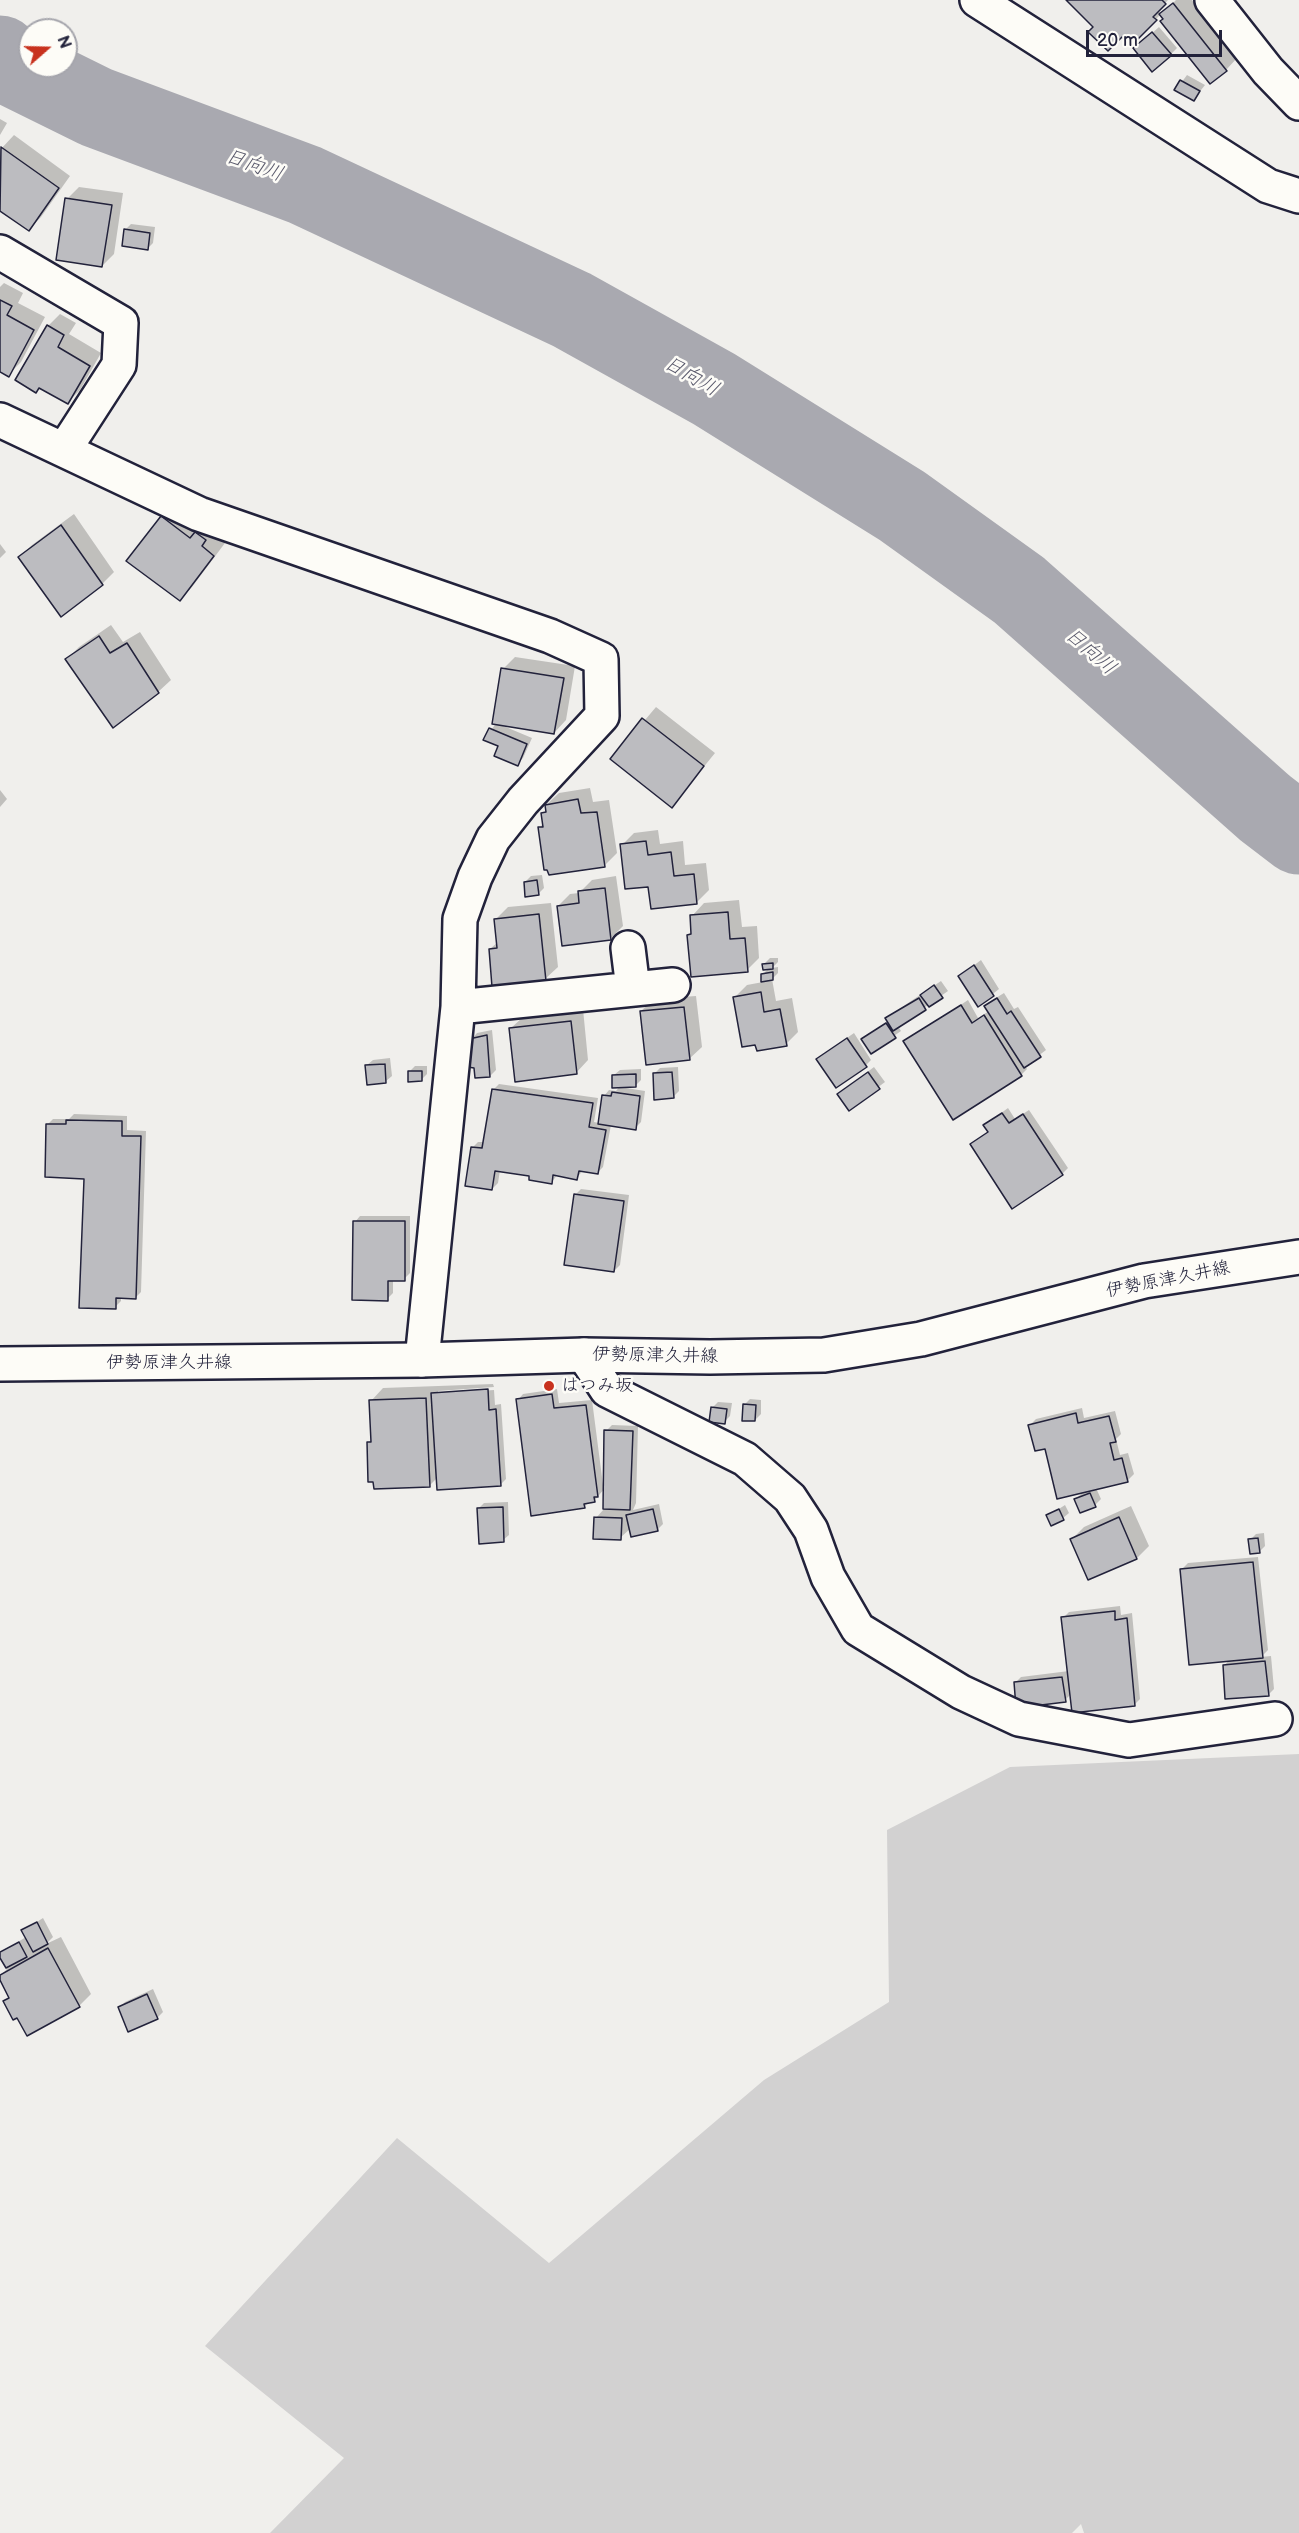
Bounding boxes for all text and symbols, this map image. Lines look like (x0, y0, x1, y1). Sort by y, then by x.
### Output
north arrow (18, 18, 78, 78)
scale bar (1089, 18, 1226, 56)
text: 20 m (1097, 30, 1138, 51)
text: N (53, 33, 74, 51)
water label: 日向川 (222, 144, 286, 188)
water label: 日向川 (659, 352, 723, 402)
water label: 日向川 (1059, 623, 1121, 681)
street label: 伊勢原津久井線 (1104, 1257, 1232, 1303)
street label: 伊勢原津久井線 (592, 1344, 718, 1368)
street label: 伊勢原津久井線 (106, 1352, 232, 1374)
place label: はつみ坂 (561, 1375, 633, 1397)
marker: はつみ坂 (542, 1379, 556, 1393)

